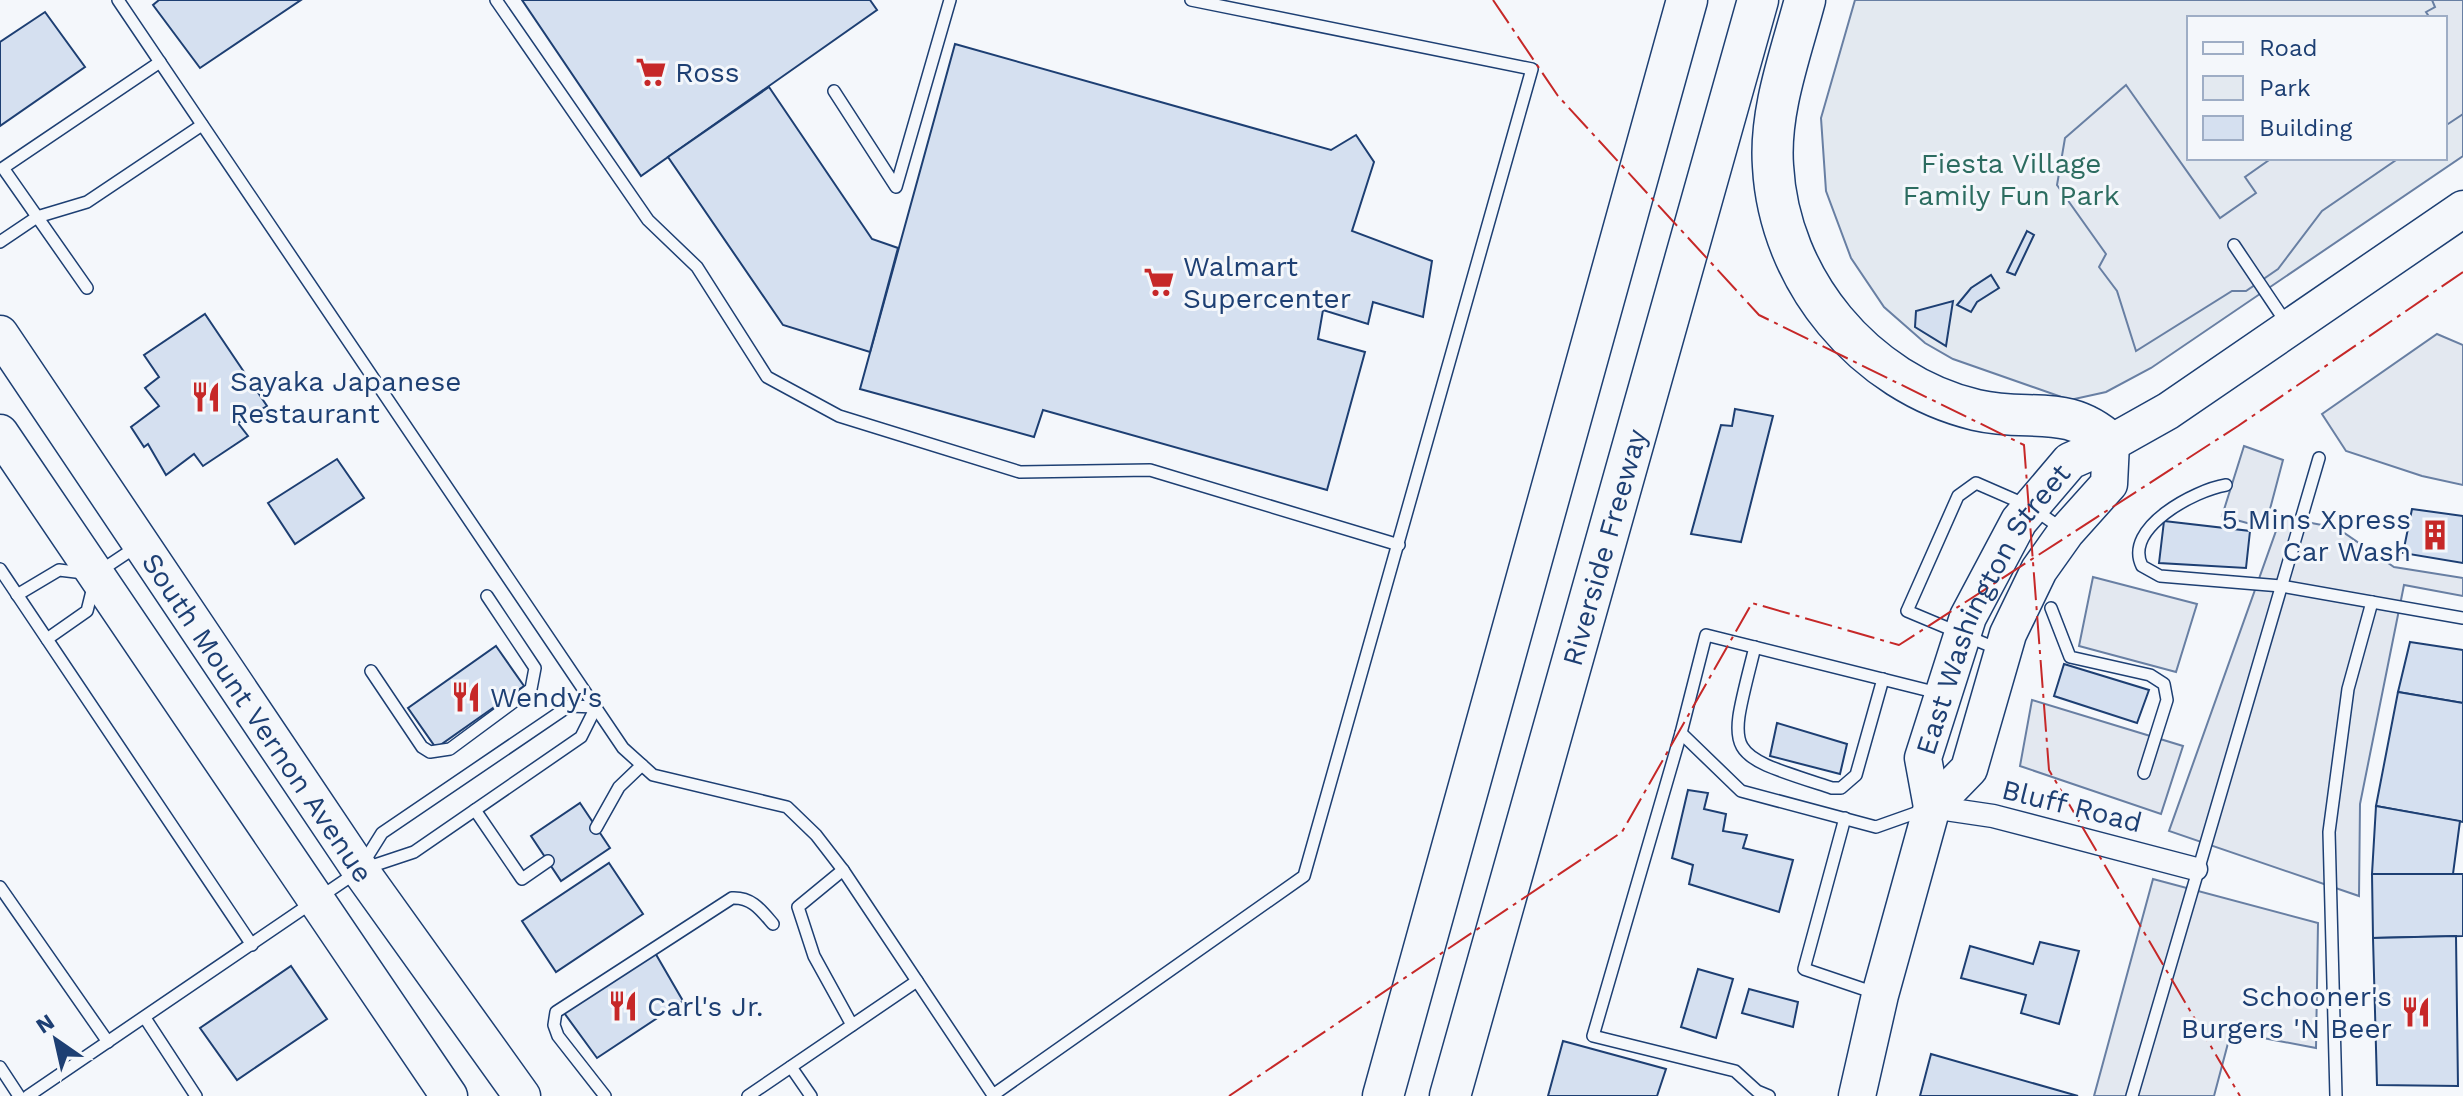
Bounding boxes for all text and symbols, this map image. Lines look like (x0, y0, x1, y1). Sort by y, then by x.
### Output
legend (2187, 16, 2447, 160)
text: Road (2259, 34, 2318, 62)
supermarket icon: Ross (634, 55, 668, 89)
place label: Ross (675, 56, 739, 89)
text: Park (2259, 74, 2311, 102)
text: Building (2259, 114, 2352, 142)
park label: Fiesta Village Family Fun Park (1902, 147, 2120, 212)
place label: Walmart Supercenter (1183, 250, 1351, 315)
supermarket icon: Walmart Supercenter (1142, 265, 1176, 299)
place label: Sayaka Japanese Restaurant (230, 365, 461, 430)
restaurant icon: Sayaka Japanese Restaurant (189, 380, 223, 414)
street label: Riverside Freeway (1555, 425, 1653, 669)
street label: East Washington Street (1909, 457, 2077, 759)
place label: 5 Mins Xpress Car Wash (2222, 503, 2411, 568)
building icon: 5 Mins Xpress Car Wash (2418, 518, 2452, 552)
street label: South Mount Vernon Avenue (135, 547, 380, 889)
restaurant icon: Wendy's (449, 680, 483, 714)
place label: Wendy's (490, 681, 602, 714)
street label: Bluff Road (1999, 773, 2145, 839)
place label: Schooner's Burgers 'N Beer (2181, 980, 2392, 1045)
restaurant icon: Carl's Jr. (606, 989, 640, 1023)
place label: Carl's Jr. (647, 990, 764, 1023)
restaurant icon: Schooner's Burgers 'N Beer (2399, 995, 2433, 1029)
north arrow (16, 1000, 96, 1080)
text: N (31, 1009, 59, 1039)

